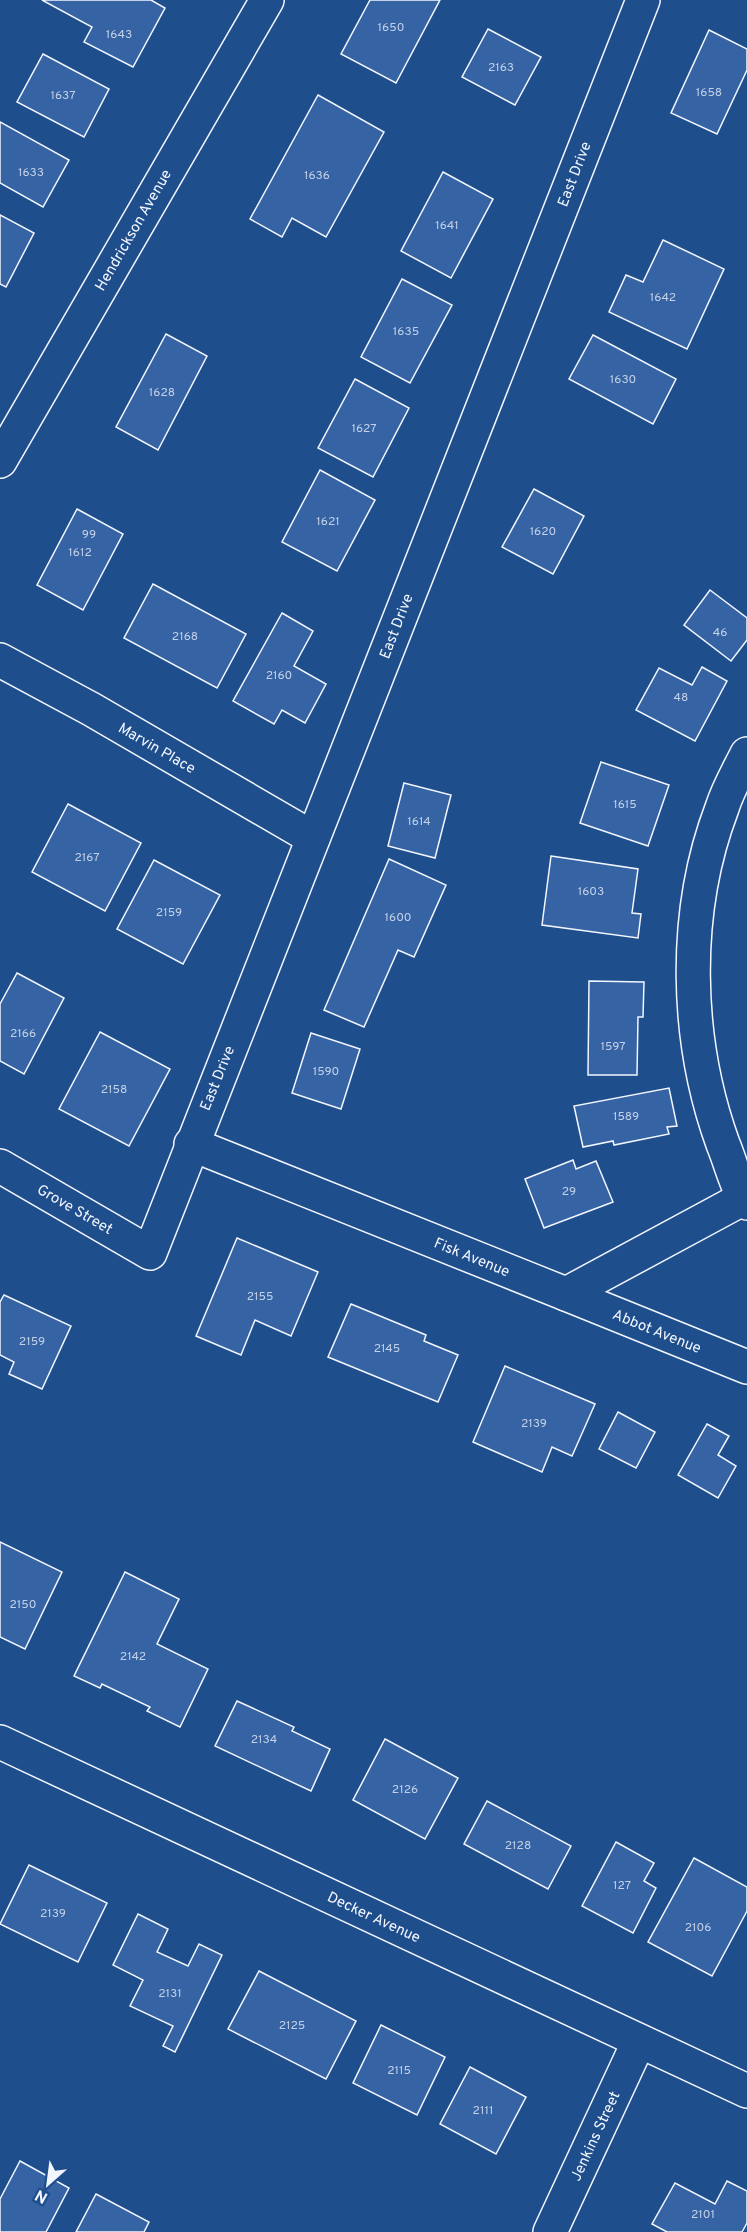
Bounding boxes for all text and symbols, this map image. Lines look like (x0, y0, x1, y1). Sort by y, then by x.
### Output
house number: 1650 (378, 20, 404, 36)
house number: 1643 (106, 27, 132, 43)
house number: 2163 (488, 60, 514, 76)
house number: 1658 (696, 85, 722, 101)
house number: 1637 (50, 88, 76, 104)
street label: East Drive (554, 139, 597, 210)
house number: 1633 (18, 165, 44, 181)
street label: Hendrickson Avenue (92, 167, 177, 295)
house number: 1636 (304, 168, 330, 184)
house number: 1641 (435, 218, 459, 234)
house number: 1642 (650, 290, 676, 306)
house number: 1635 (393, 324, 419, 340)
house number: 1630 (610, 372, 636, 388)
house number: 1628 (149, 385, 175, 401)
house number: 1627 (351, 421, 377, 437)
house number: 1621 (316, 514, 340, 530)
house number: 1620 (530, 524, 556, 540)
house number: 99 (82, 527, 96, 543)
house number: 1612 (68, 545, 92, 561)
street label: East Drive (376, 591, 419, 662)
house number: 46 (713, 625, 727, 641)
house number: 2168 (172, 629, 198, 645)
house number: 2160 (266, 668, 292, 684)
house number: 48 (674, 690, 688, 706)
street label: Marvin Place (114, 719, 198, 779)
house number: 1615 (613, 797, 637, 813)
house number: 1614 (407, 814, 431, 830)
house number: 2167 (74, 850, 100, 866)
house number: 1603 (578, 884, 604, 900)
house number: 2159 (156, 905, 182, 921)
house number: 1600 (385, 910, 411, 926)
house number: 2166 (10, 1026, 36, 1042)
house number: 1597 (601, 1039, 625, 1055)
street label: East Drive (197, 1043, 240, 1114)
house number: 1590 (313, 1064, 339, 1080)
house number: 2158 (101, 1082, 127, 1098)
house number: 1589 (613, 1109, 639, 1125)
street label: Grove Street (33, 1181, 116, 1240)
house number: 29 (562, 1184, 576, 1200)
street label: Fisk Avenue (431, 1235, 512, 1282)
house number: 2155 (247, 1289, 273, 1305)
street label: Abbot Avenue (609, 1306, 704, 1359)
house number: 2159 (19, 1334, 45, 1350)
house number: 2145 (374, 1341, 400, 1357)
house number: 2139 (521, 1416, 547, 1432)
house number: 2150 (10, 1597, 36, 1613)
house number: 2142 (120, 1649, 146, 1665)
house number: 2134 (251, 1732, 277, 1748)
house number: 2126 (392, 1782, 418, 1798)
house number: 2128 (505, 1838, 531, 1854)
house number: 127 (613, 1878, 631, 1894)
street label: Decker Avenue (324, 1888, 423, 1948)
house number: 2139 (40, 1906, 66, 1922)
house number: 2106 (685, 1920, 711, 1936)
house number: 2131 (158, 1986, 182, 2002)
house number: 2125 (279, 2018, 305, 2034)
house number: 2115 (387, 2063, 411, 2079)
street label: Jenkins Street (567, 2089, 625, 2185)
house number: 2111 (473, 2103, 493, 2119)
north arrow (18, 2154, 78, 2214)
text: N (32, 2184, 52, 2207)
house number: 2101 (691, 2207, 715, 2223)

